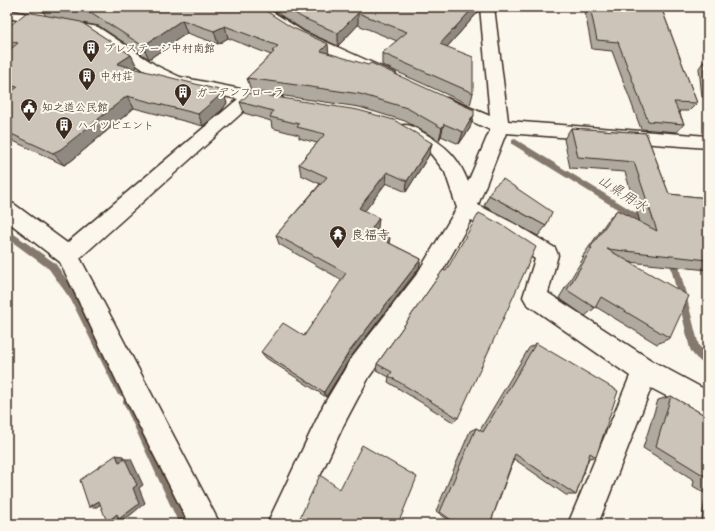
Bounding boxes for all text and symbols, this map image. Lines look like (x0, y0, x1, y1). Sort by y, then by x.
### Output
building icon: プレステージ中村南館 (81, 38, 101, 63)
place label: プレステージ中村南館 (104, 40, 215, 58)
building icon: 中村荘 (77, 66, 97, 91)
place label: 中村荘 (100, 68, 133, 86)
building icon: ガーデンフローラ (173, 82, 193, 107)
place label: ガーデンフローラ (196, 84, 284, 102)
public building icon: 知之道公民館 (19, 97, 39, 122)
place label: 知之道公民館 (42, 99, 108, 117)
building icon: ハイツビエント (54, 115, 74, 140)
place label: ハイツビエント (77, 117, 154, 135)
water label: 山県用水 (593, 169, 652, 218)
temple icon: 良福寺 (328, 224, 348, 249)
place label: 良福寺 (351, 225, 390, 246)

